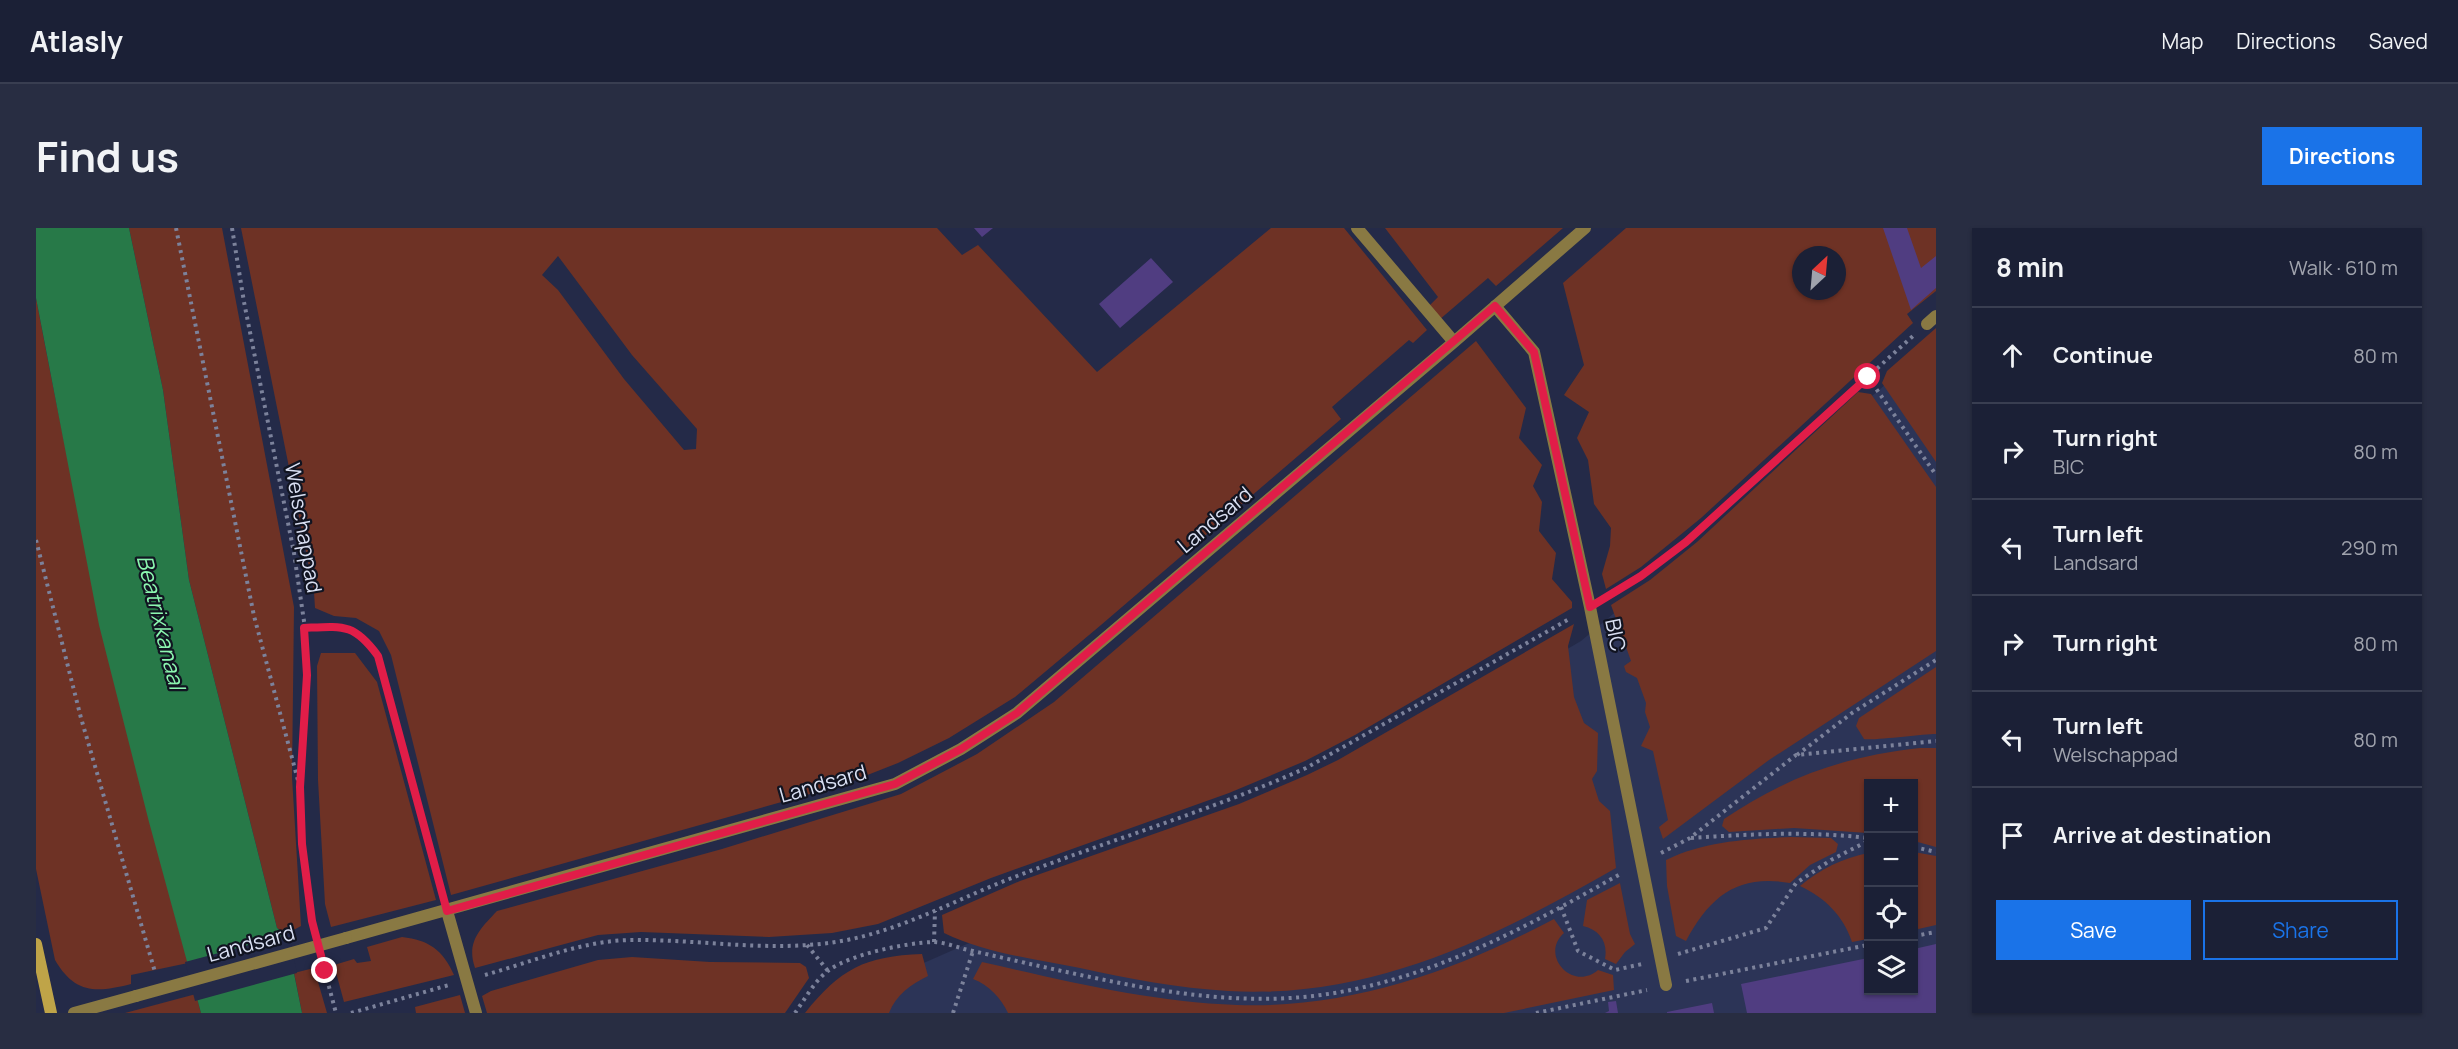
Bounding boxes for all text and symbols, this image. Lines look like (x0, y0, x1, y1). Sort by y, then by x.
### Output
text: Atlasly (30, 22, 123, 60)
text: Map (2162, 27, 2203, 55)
text: Directions (2236, 27, 2336, 55)
text: Saved (2369, 27, 2428, 55)
text: Find us (36, 127, 179, 185)
button: Directions (2262, 127, 2422, 185)
north arrow (1792, 246, 1846, 300)
text: 8 min (1996, 249, 2064, 285)
text: Walk · 610 m (2289, 254, 2398, 281)
icon: ahead (1996, 339, 2029, 372)
text: Continue (2053, 340, 2153, 370)
text: 80 m (2353, 342, 2398, 369)
route start (1854, 363, 1880, 389)
text: Turn right (2053, 423, 2158, 453)
icon: right (1996, 435, 2029, 468)
text: 80 m (2353, 438, 2398, 465)
text: BIC (2053, 453, 2084, 480)
street label: Welschappad (279, 461, 329, 595)
street label: Landsard (1171, 480, 1258, 559)
text: Turn left (2053, 519, 2143, 549)
icon: left (1996, 531, 2029, 564)
text: 290 m (2341, 534, 2398, 561)
text: Landsard (2053, 549, 2138, 576)
water label: Beatrixkanaal (130, 552, 193, 695)
street label: BIC (1599, 616, 1633, 654)
icon: right (1996, 627, 2029, 660)
text: Turn right (2053, 628, 2158, 658)
text: 80 m (2353, 630, 2398, 657)
text: Turn left (2053, 711, 2143, 741)
icon: left (1996, 723, 2029, 756)
text: 80 m (2353, 726, 2398, 753)
text: Welschappad (2053, 741, 2178, 768)
street label: Landsard (776, 757, 870, 809)
map controls (1864, 779, 1918, 995)
button: + (1864, 779, 1918, 833)
icon: arrive (1996, 819, 2029, 852)
text: Arrive at destination (2053, 820, 2271, 850)
button: − (1864, 833, 1918, 887)
button: locate (1864, 887, 1918, 941)
button: Save (1996, 900, 2191, 960)
button: Share (2203, 900, 2398, 960)
street label: Landsard (204, 918, 298, 968)
button: layers (1864, 941, 1918, 995)
route end (311, 957, 337, 983)

